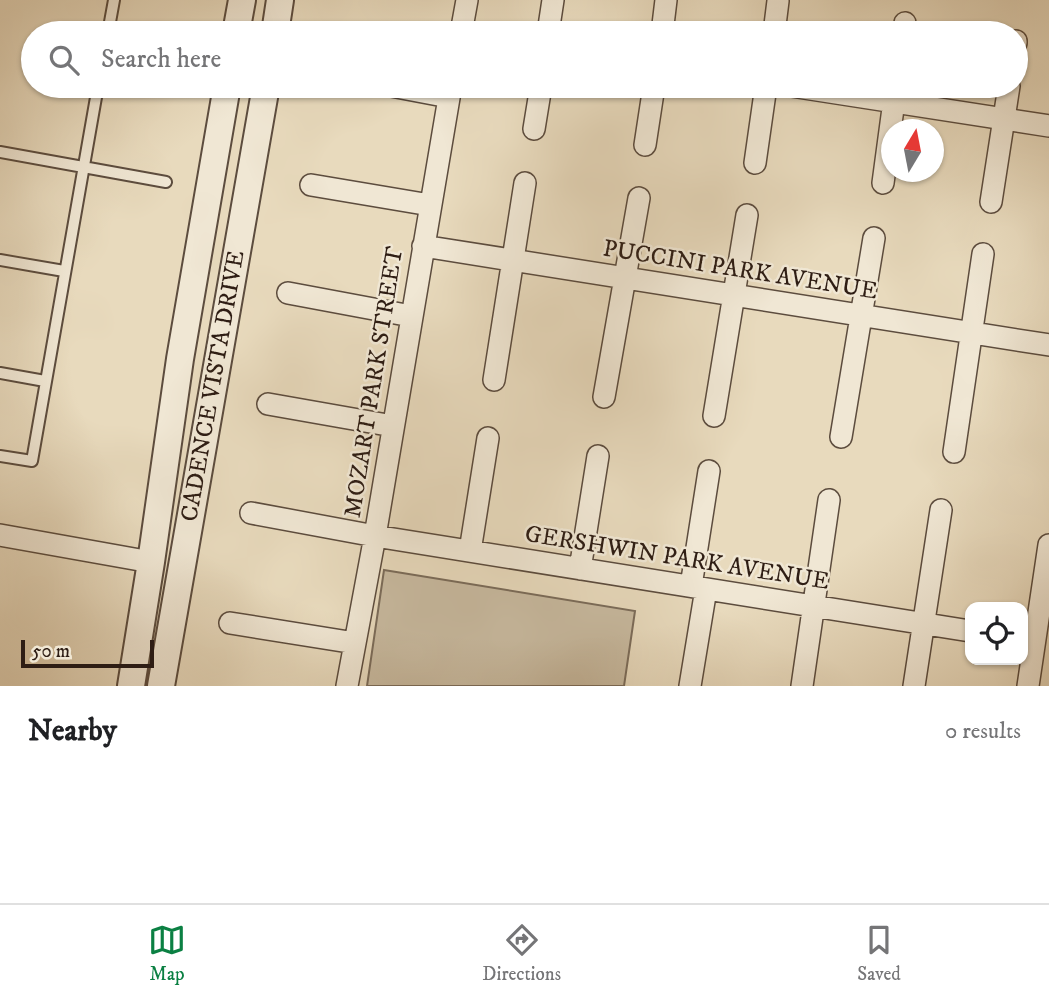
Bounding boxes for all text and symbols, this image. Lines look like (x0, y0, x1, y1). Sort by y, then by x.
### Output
search box (21, 21, 1028, 98)
icon: search (45, 41, 83, 79)
text: Search here (101, 43, 221, 76)
north arrow (881, 119, 944, 182)
street label: PUCCINI PARK AVENUE (601, 233, 879, 307)
street label: MOZART PARK STREET (338, 244, 410, 520)
street label: CADENCE VISTA DRIVE (174, 248, 252, 524)
street label: GERSHWIN PARK AVENUE (523, 519, 831, 597)
map controls (965, 602, 1028, 665)
button: locate (965, 602, 1028, 665)
scale bar (21, 637, 154, 669)
text: 50 m (32, 640, 70, 663)
text: Nearby (28, 713, 117, 750)
text: 0 results (945, 717, 1021, 746)
tab: Map (148, 921, 186, 986)
tab: Directions (482, 921, 561, 986)
tab: Saved (857, 921, 901, 986)

